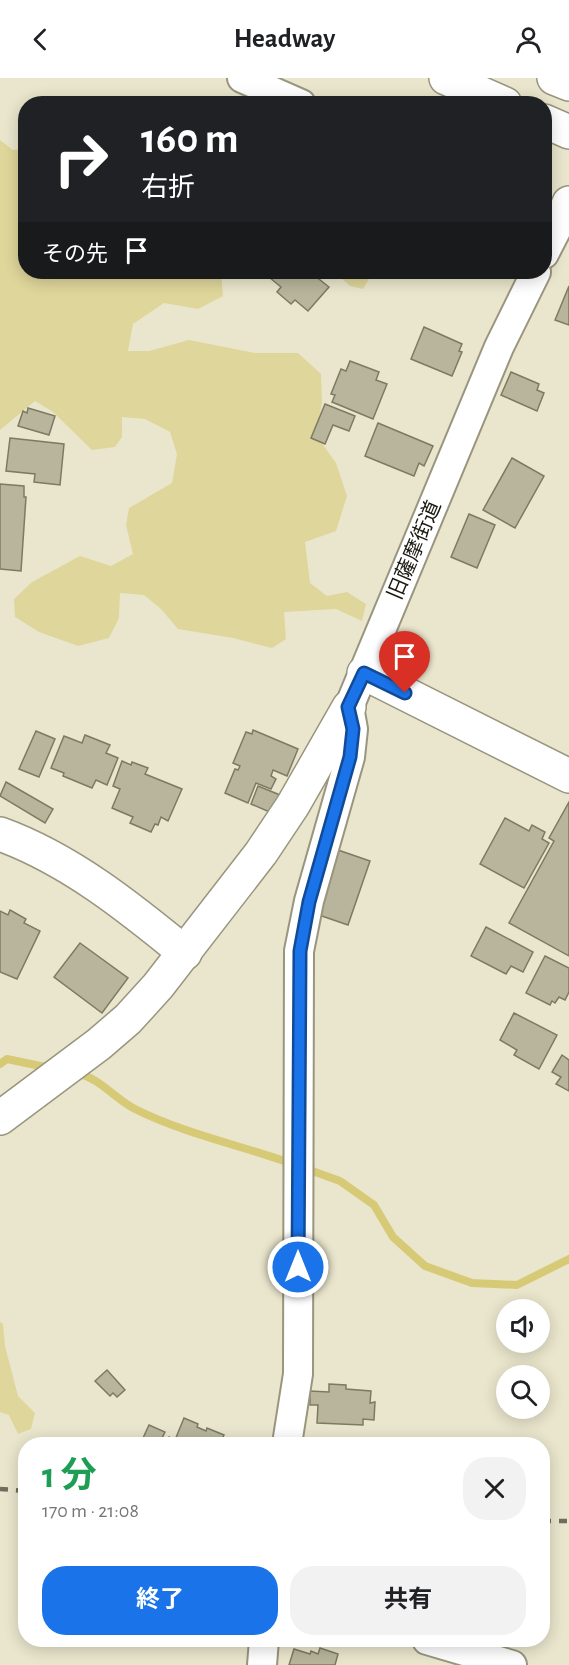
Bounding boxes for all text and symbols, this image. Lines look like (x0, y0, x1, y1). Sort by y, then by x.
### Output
icon: back (24, 23, 57, 56)
icon: person (512, 23, 545, 56)
text: Headway (234, 25, 335, 52)
text: 160 m (141, 118, 239, 160)
icon: right (42, 120, 120, 198)
text: 右折 (141, 174, 195, 201)
icon: arrive (120, 234, 153, 267)
text: その先 (42, 243, 108, 265)
street label: 旧薩摩街道 (383, 497, 445, 603)
pin (379, 631, 430, 693)
icon: arrive (388, 640, 421, 673)
position arrow (266, 1235, 330, 1299)
map controls (496, 1299, 550, 1419)
button: sound (496, 1299, 550, 1353)
button: search (496, 1365, 550, 1419)
button: close (463, 1457, 526, 1520)
text: 1 分 (42, 1458, 96, 1494)
text: 170 m · 21:08 (42, 1501, 139, 1521)
button: 終了 (42, 1566, 278, 1635)
button: 共有 (290, 1566, 526, 1635)

